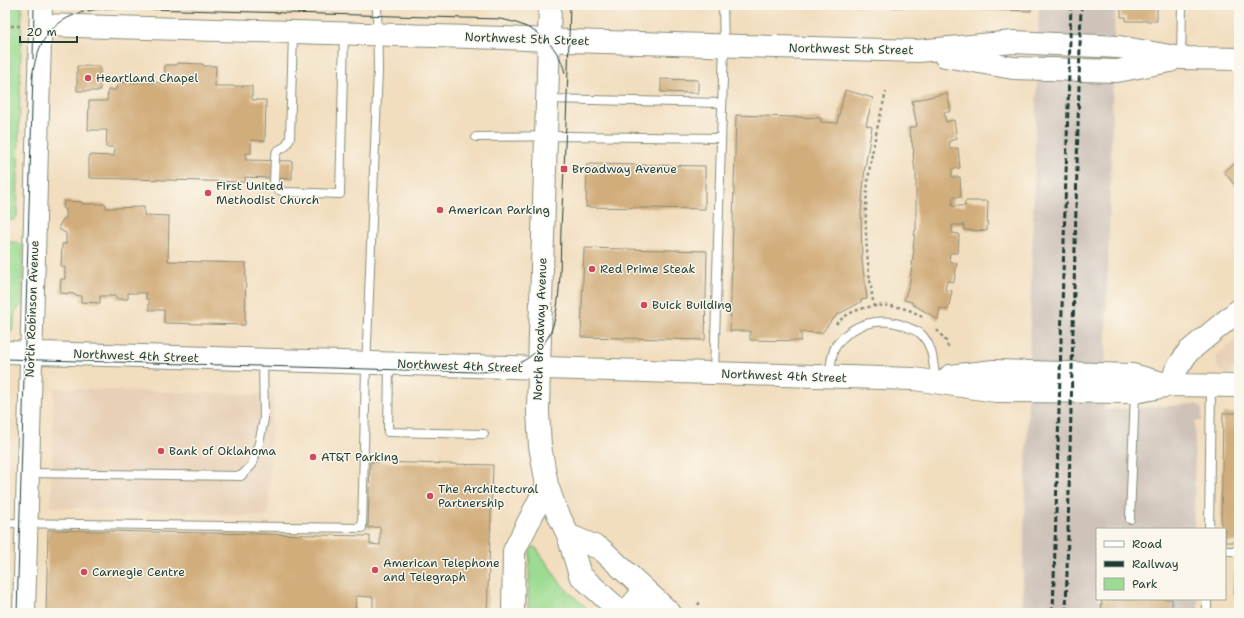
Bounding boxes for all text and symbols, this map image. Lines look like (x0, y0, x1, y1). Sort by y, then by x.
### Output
scale bar (20, 18, 77, 44)
text: 20 m (26, 24, 57, 40)
street label: Northwest 5th Street (464, 29, 590, 49)
street label: Northwest 5th Street (788, 40, 914, 58)
place label: Heartland Chapel (96, 70, 199, 86)
marker: Heartland Chapel (83, 73, 93, 83)
place label: Broadway Avenue (572, 161, 677, 177)
marker: Broadway Avenue (559, 164, 569, 174)
place label: First United Methodist Church (216, 178, 319, 208)
marker: First United Methodist Church (203, 188, 213, 198)
place label: American Parking (448, 202, 550, 218)
marker: American Parking (435, 205, 445, 215)
street label: North Robinson Avenue (22, 240, 42, 378)
street label: North Broadway Avenue (530, 257, 550, 401)
place label: Red Prime Steak (600, 261, 695, 277)
marker: Red Prime Steak (587, 264, 597, 274)
place label: Buick Building (652, 297, 732, 313)
marker: Buick Building (639, 300, 649, 310)
street label: Northwest 4th Street (73, 346, 199, 366)
street label: Northwest 4th Street (397, 356, 523, 376)
street label: Northwest 4th Street (721, 366, 847, 386)
place label: Bank of Oklahoma (169, 443, 277, 459)
marker: Bank of Oklahoma (156, 446, 166, 456)
place label: AT&T Parking (321, 449, 398, 465)
marker: AT&T Parking (308, 452, 318, 462)
place label: The Architectural Partnership (438, 481, 539, 511)
marker: The Architectural Partnership (425, 491, 435, 501)
legend (1096, 528, 1226, 600)
text: Road (1132, 536, 1163, 552)
place label: American Telephone and Telegraph (383, 555, 500, 585)
text: Railway (1132, 556, 1179, 572)
place label: Carnegie Centre (92, 564, 185, 580)
marker: American Telephone and Telegraph (370, 565, 380, 575)
marker: Carnegie Centre (79, 567, 89, 577)
text: Park (1132, 576, 1158, 592)

